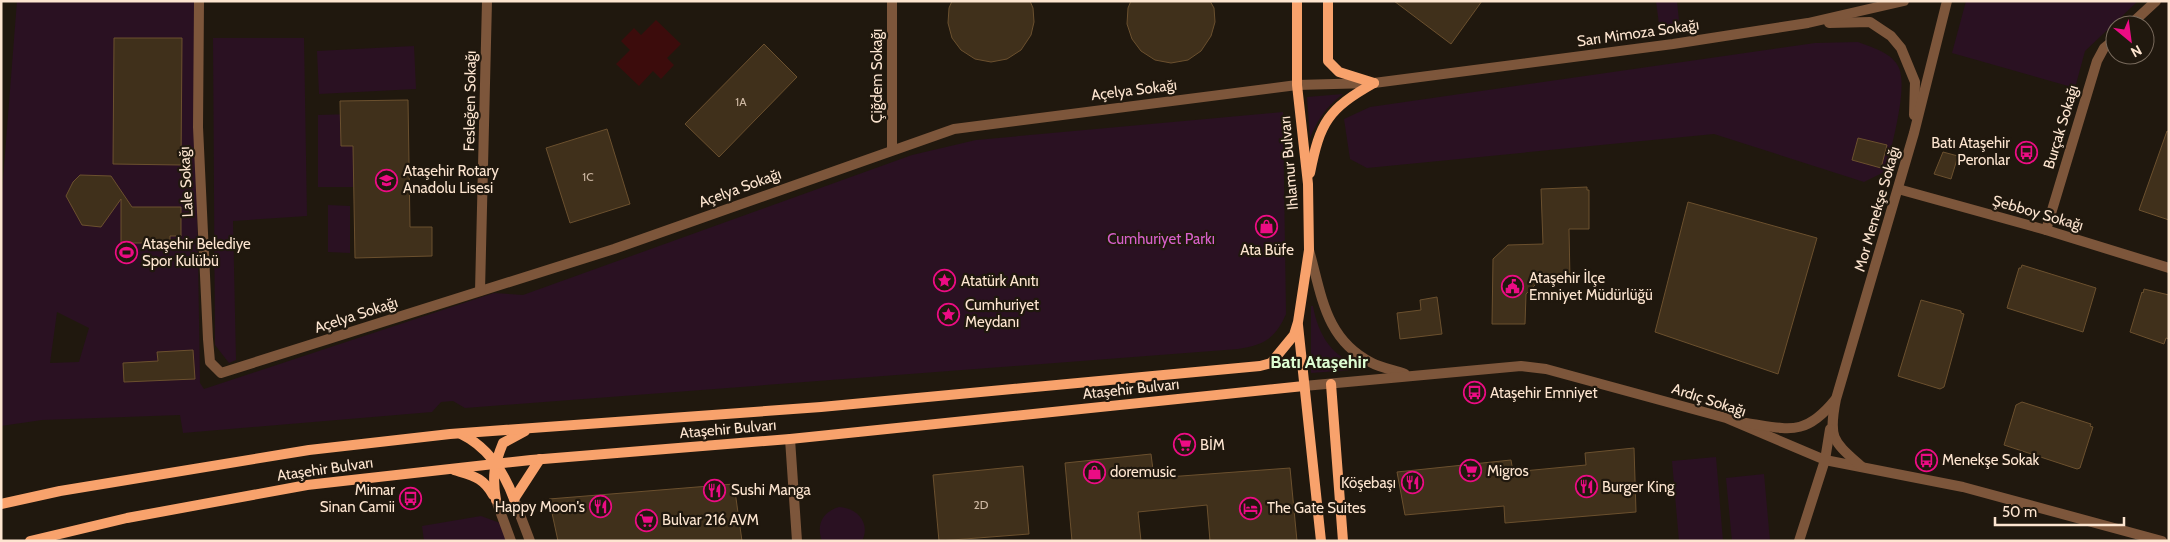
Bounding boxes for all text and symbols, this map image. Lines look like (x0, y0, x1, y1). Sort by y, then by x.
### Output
north arrow (2105, 15, 2155, 65)
street label: Sarı Mimoza Sokağı (1576, 16, 1700, 50)
street label: Çiğdem Sokağı (868, 29, 886, 123)
text: N (2128, 41, 2145, 62)
street label: Fesleğen Sokağı (460, 51, 480, 151)
street label: Açelya Sokağı (1090, 76, 1178, 104)
street label: Burçak Sokağı (2040, 83, 2082, 171)
house number: 1A (735, 94, 747, 109)
street label: Ihlamur Bulvarı (1276, 115, 1302, 211)
place label: Batı Ataşehir Peronlar (1931, 134, 2010, 169)
bus stop icon: Batı Ataşehir Peronlar (2014, 140, 2038, 164)
street label: Mor Menekşe Sokağı (1850, 144, 1904, 274)
street label: Lale Sokağı (175, 146, 197, 218)
place label: Ataşehir Rotary Anadolu Lisesi (403, 162, 499, 197)
street label: Açelya Sokağı (696, 165, 784, 211)
school or university icon: Ataşehir Rotary Anadolu Lisesi (375, 168, 399, 192)
house number: 1C (582, 169, 594, 184)
street label: Şebboy Sokağı (1991, 191, 2085, 235)
shop icon: Ata Büfe (1255, 215, 1279, 239)
park label: Cumhuriyet Parkı (1107, 230, 1215, 248)
place label: Ataşehir Belediye Spor Kulübü (142, 235, 251, 270)
sports icon: Ataşehir Belediye Spor Kulübü (114, 241, 138, 265)
place label: Ata Büfe (1240, 241, 1294, 259)
place label: Ataşehir İlçe Emniyet Müdürlüğü (1529, 268, 1653, 304)
place icon: Atatürk Anıtı (933, 269, 957, 293)
place label: Atatürk Anıtı (961, 272, 1039, 290)
public building icon: Ataşehir İlçe Emniyet Müdürlüğü (1501, 275, 1525, 299)
street label: Açelya Sokağı (312, 293, 400, 337)
place label: Cumhuriyet Meydanı (965, 296, 1039, 331)
place icon: Cumhuriyet Meydanı (937, 302, 961, 326)
district label: Batı Ataşehir (1270, 351, 1368, 373)
street label: Ataşehir Bulvarı (1082, 375, 1180, 403)
street label: Ardıç Sokağı (1670, 380, 1748, 420)
bus stop icon: Ataşehir Emniyet (1462, 381, 1486, 405)
place label: Ataşehir Emniyet (1490, 384, 1597, 402)
street label: Ataşehir Bulvarı (679, 416, 777, 442)
supermarket icon: BİM (1172, 433, 1196, 457)
place label: BİM (1200, 435, 1225, 454)
bus stop icon: Menekşe Sokak (1914, 448, 1938, 472)
place label: Menekşe Sokak (1942, 451, 2040, 469)
street label: Ataşehir Bulvarı (276, 453, 374, 485)
supermarket icon: Migros (1459, 459, 1483, 483)
shop icon: doremusic (1082, 460, 1106, 484)
place label: Migros (1487, 462, 1529, 480)
place label: doremusic (1110, 463, 1176, 481)
restaurant icon: Köşebaşı (1400, 471, 1424, 495)
place label: Köşebaşı (1341, 474, 1396, 492)
restaurant icon: Burger King (1574, 475, 1598, 499)
restaurant icon: Sushi Manga (703, 478, 727, 502)
place label: Burger King (1602, 478, 1675, 496)
place label: Mimar Sinan Camii (320, 481, 395, 516)
place label: Sushi Manga (731, 481, 812, 499)
bus stop icon: Mimar Sinan Camii (399, 487, 423, 511)
scale bar (1995, 494, 2124, 526)
restaurant icon: Happy Moon's (589, 495, 613, 519)
hotel icon: The Gate Suites (1239, 496, 1263, 520)
house number: 2D (973, 497, 989, 512)
place label: Happy Moon's (495, 498, 585, 516)
place label: The Gate Suites (1267, 499, 1366, 517)
text: 50 m (2002, 503, 2037, 521)
supermarket icon: Bulvar 216 AVM (634, 508, 658, 532)
place label: Bulvar 216 AVM (662, 511, 759, 529)

